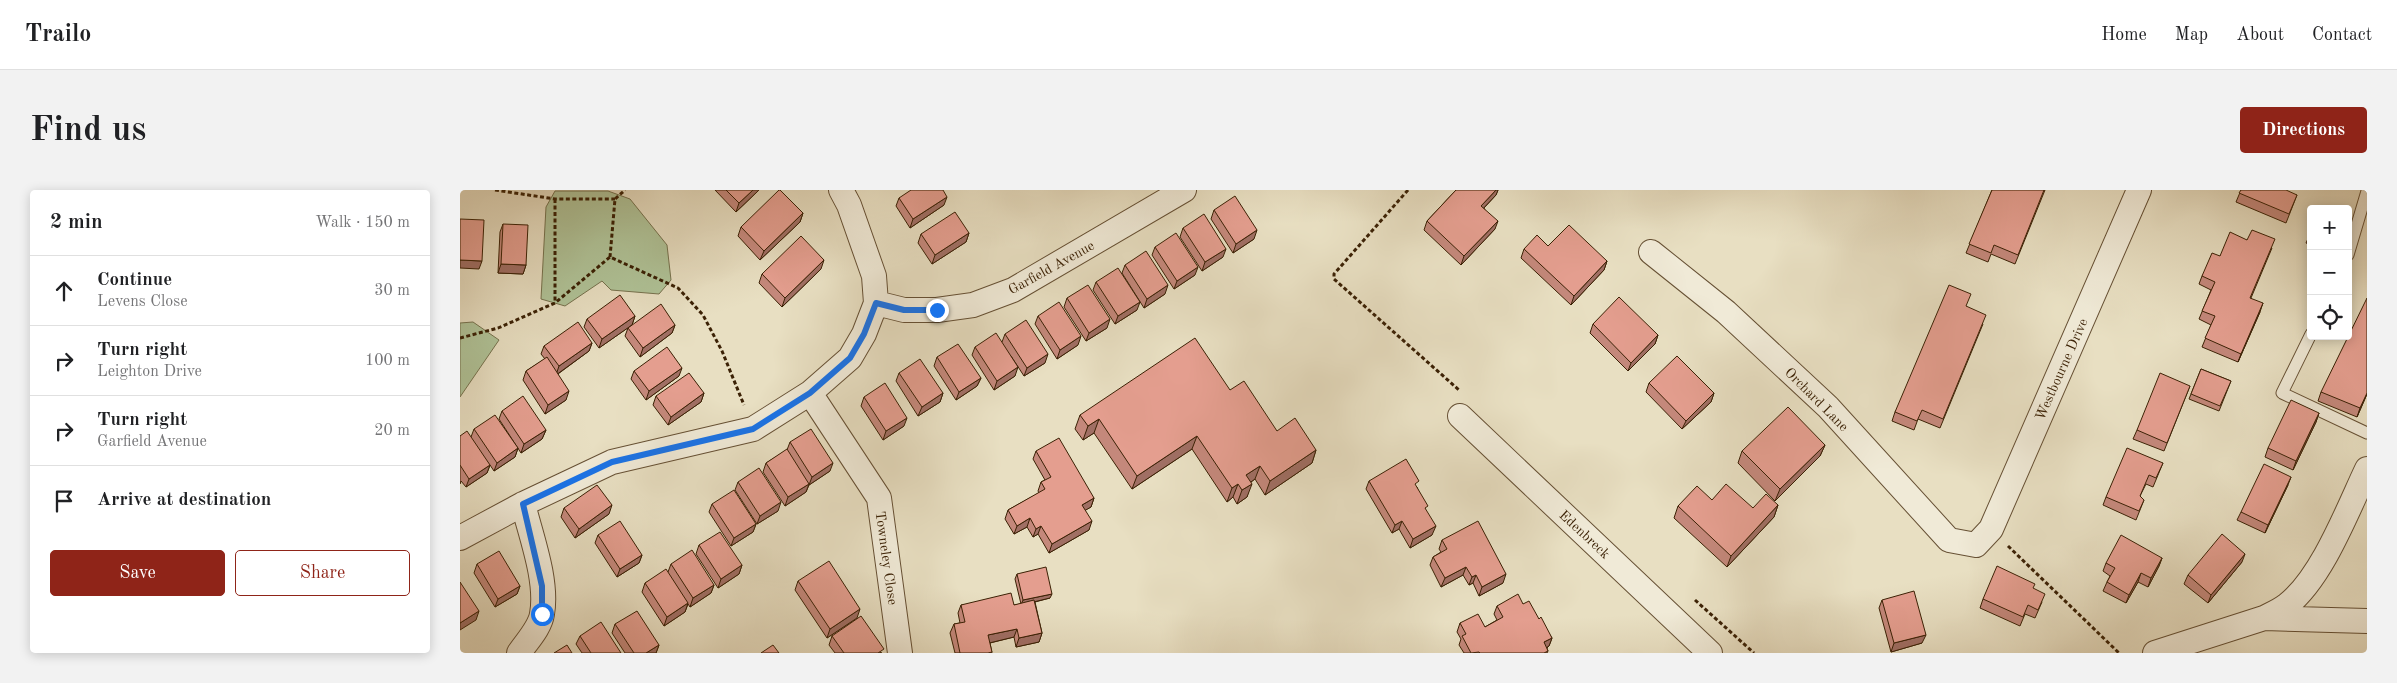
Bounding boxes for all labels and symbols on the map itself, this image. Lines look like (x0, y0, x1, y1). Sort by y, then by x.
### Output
street label: Garfield Avenue (1006, 238, 1097, 297)
route end (926, 299, 949, 322)
street label: Westbourne Drive (2033, 316, 2091, 422)
street label: Orchard Lane (1782, 365, 1851, 434)
street label: Edenbreck (1556, 508, 1612, 562)
street label: Towneley Close (872, 510, 900, 606)
route start (531, 603, 554, 626)

